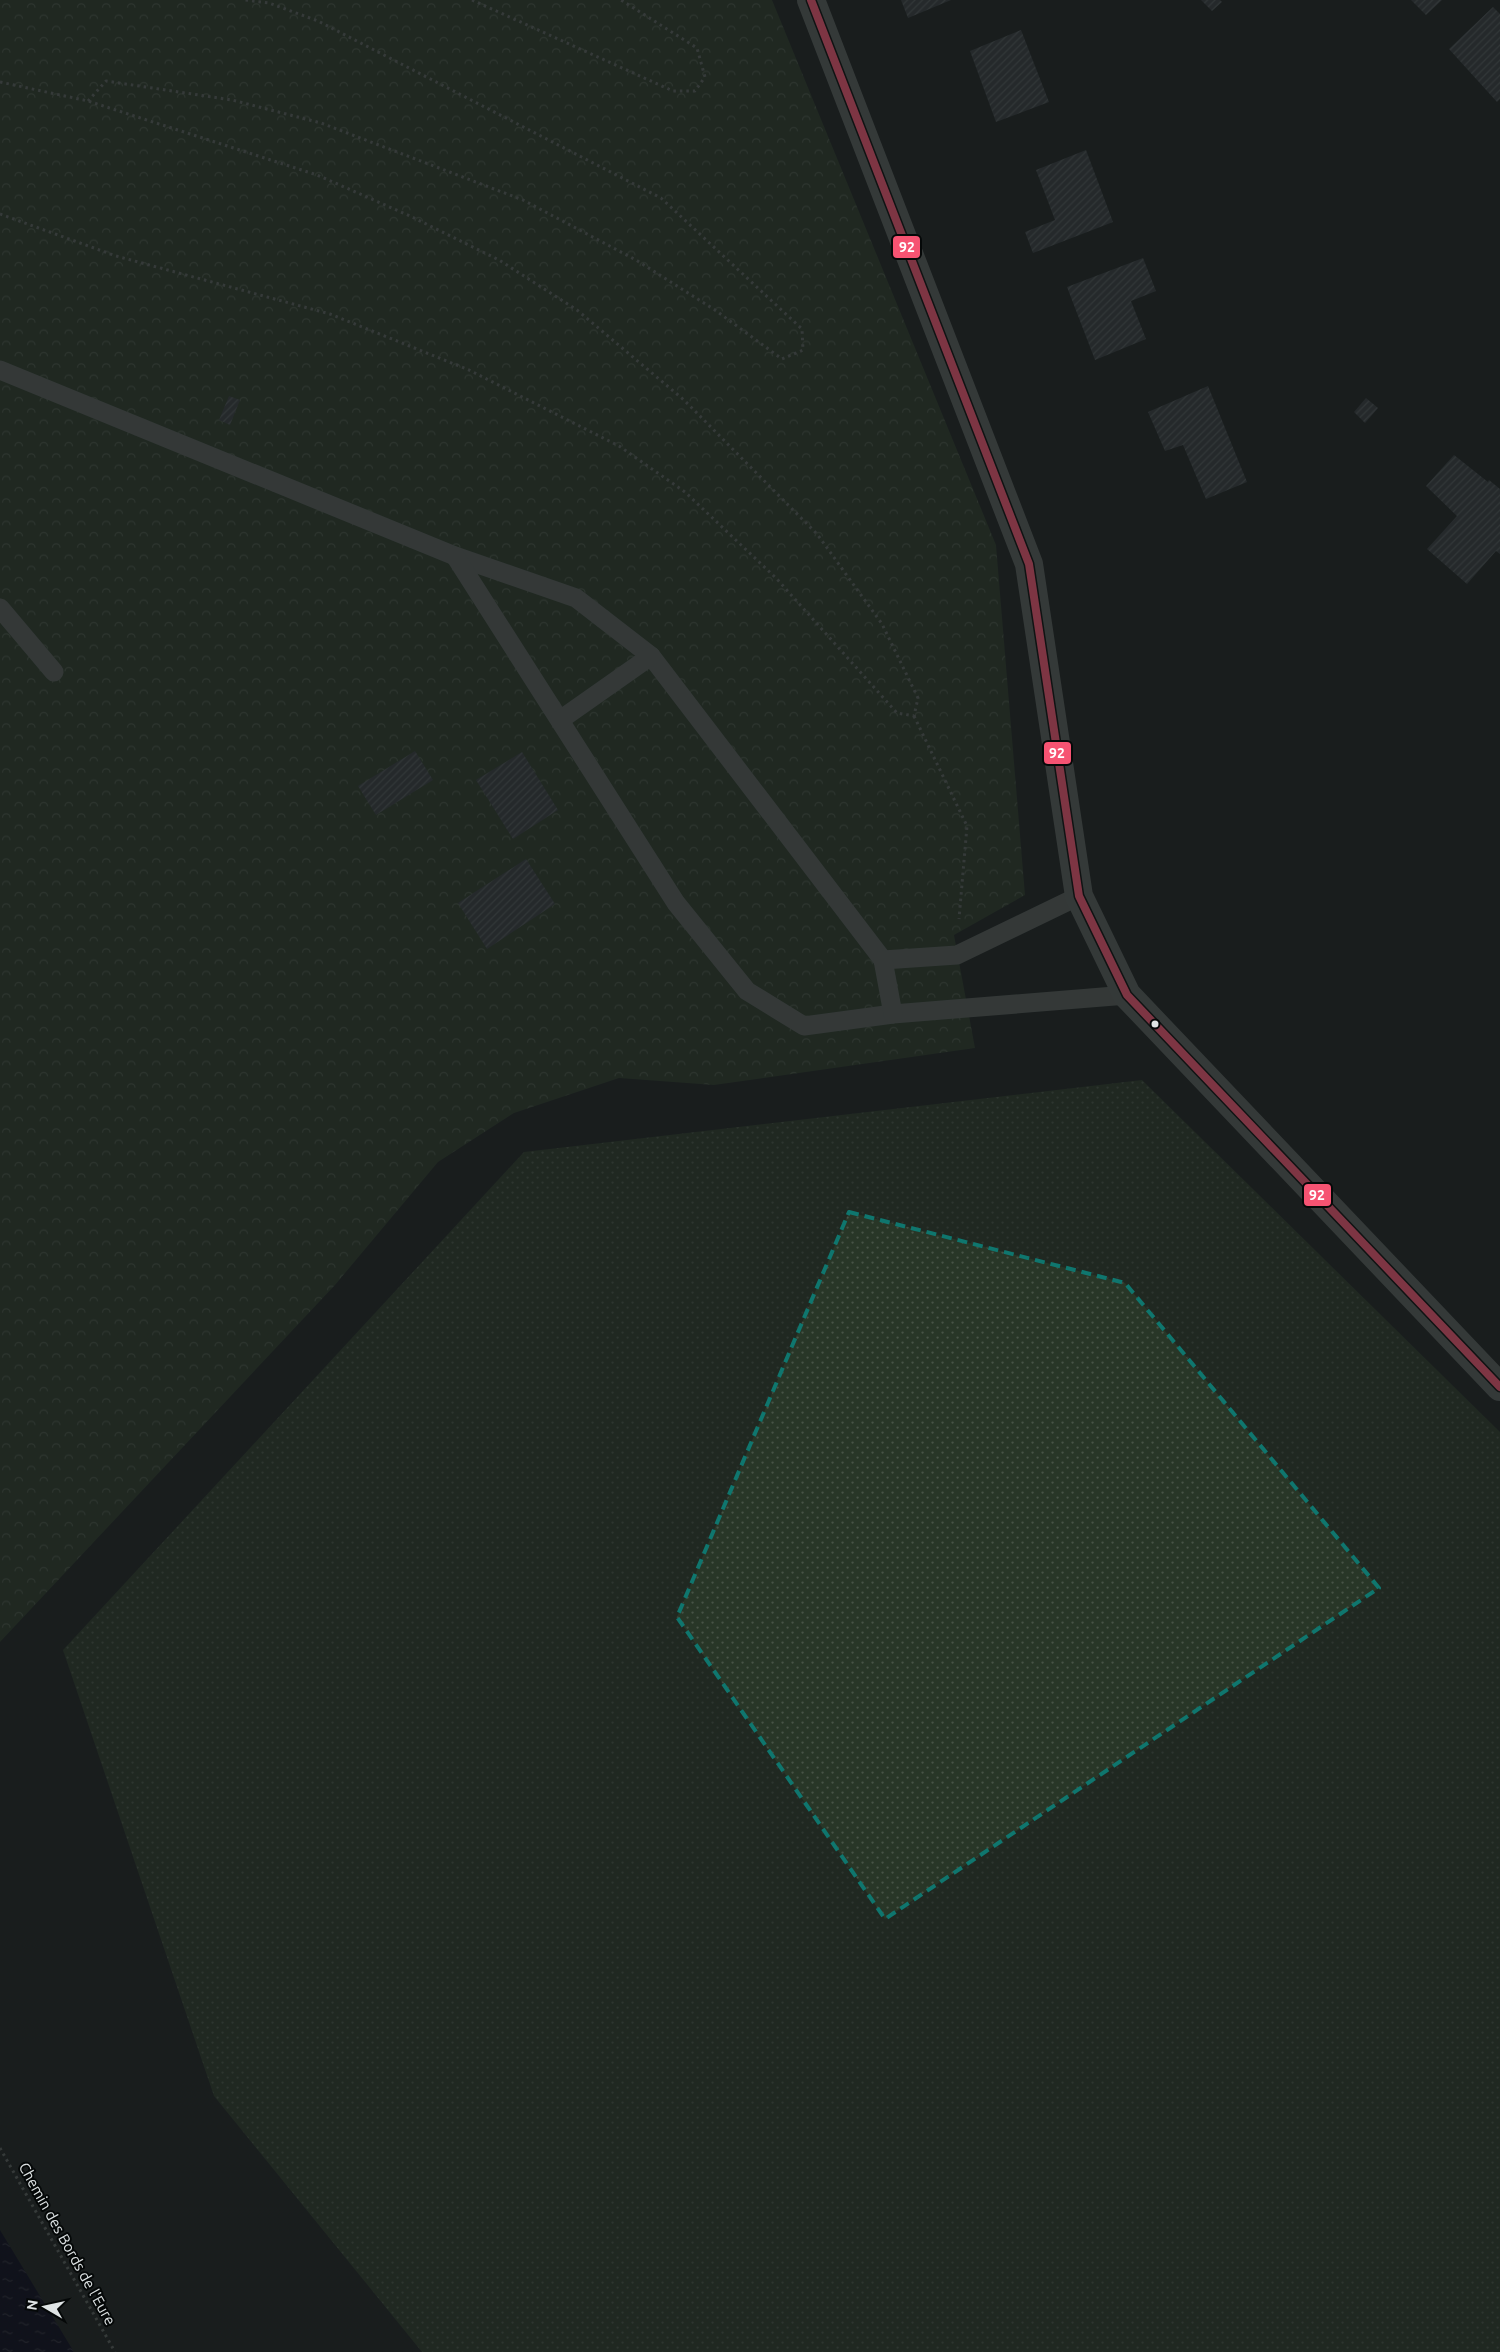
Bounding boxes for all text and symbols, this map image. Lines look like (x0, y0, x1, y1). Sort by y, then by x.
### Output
line badge: 92 (892, 235, 921, 259)
text: 92 (899, 239, 915, 255)
line badge: 92 (1043, 741, 1072, 765)
text: 92 (1049, 745, 1065, 761)
unlabelled marker (1150, 1019, 1160, 1029)
line badge: 92 (1303, 1183, 1332, 1207)
text: 92 (1309, 1187, 1325, 1203)
street label: Chemin des Bords de l'Eure (16, 2160, 119, 2328)
north arrow (20, 2282, 70, 2332)
text: N (23, 2299, 41, 2311)

